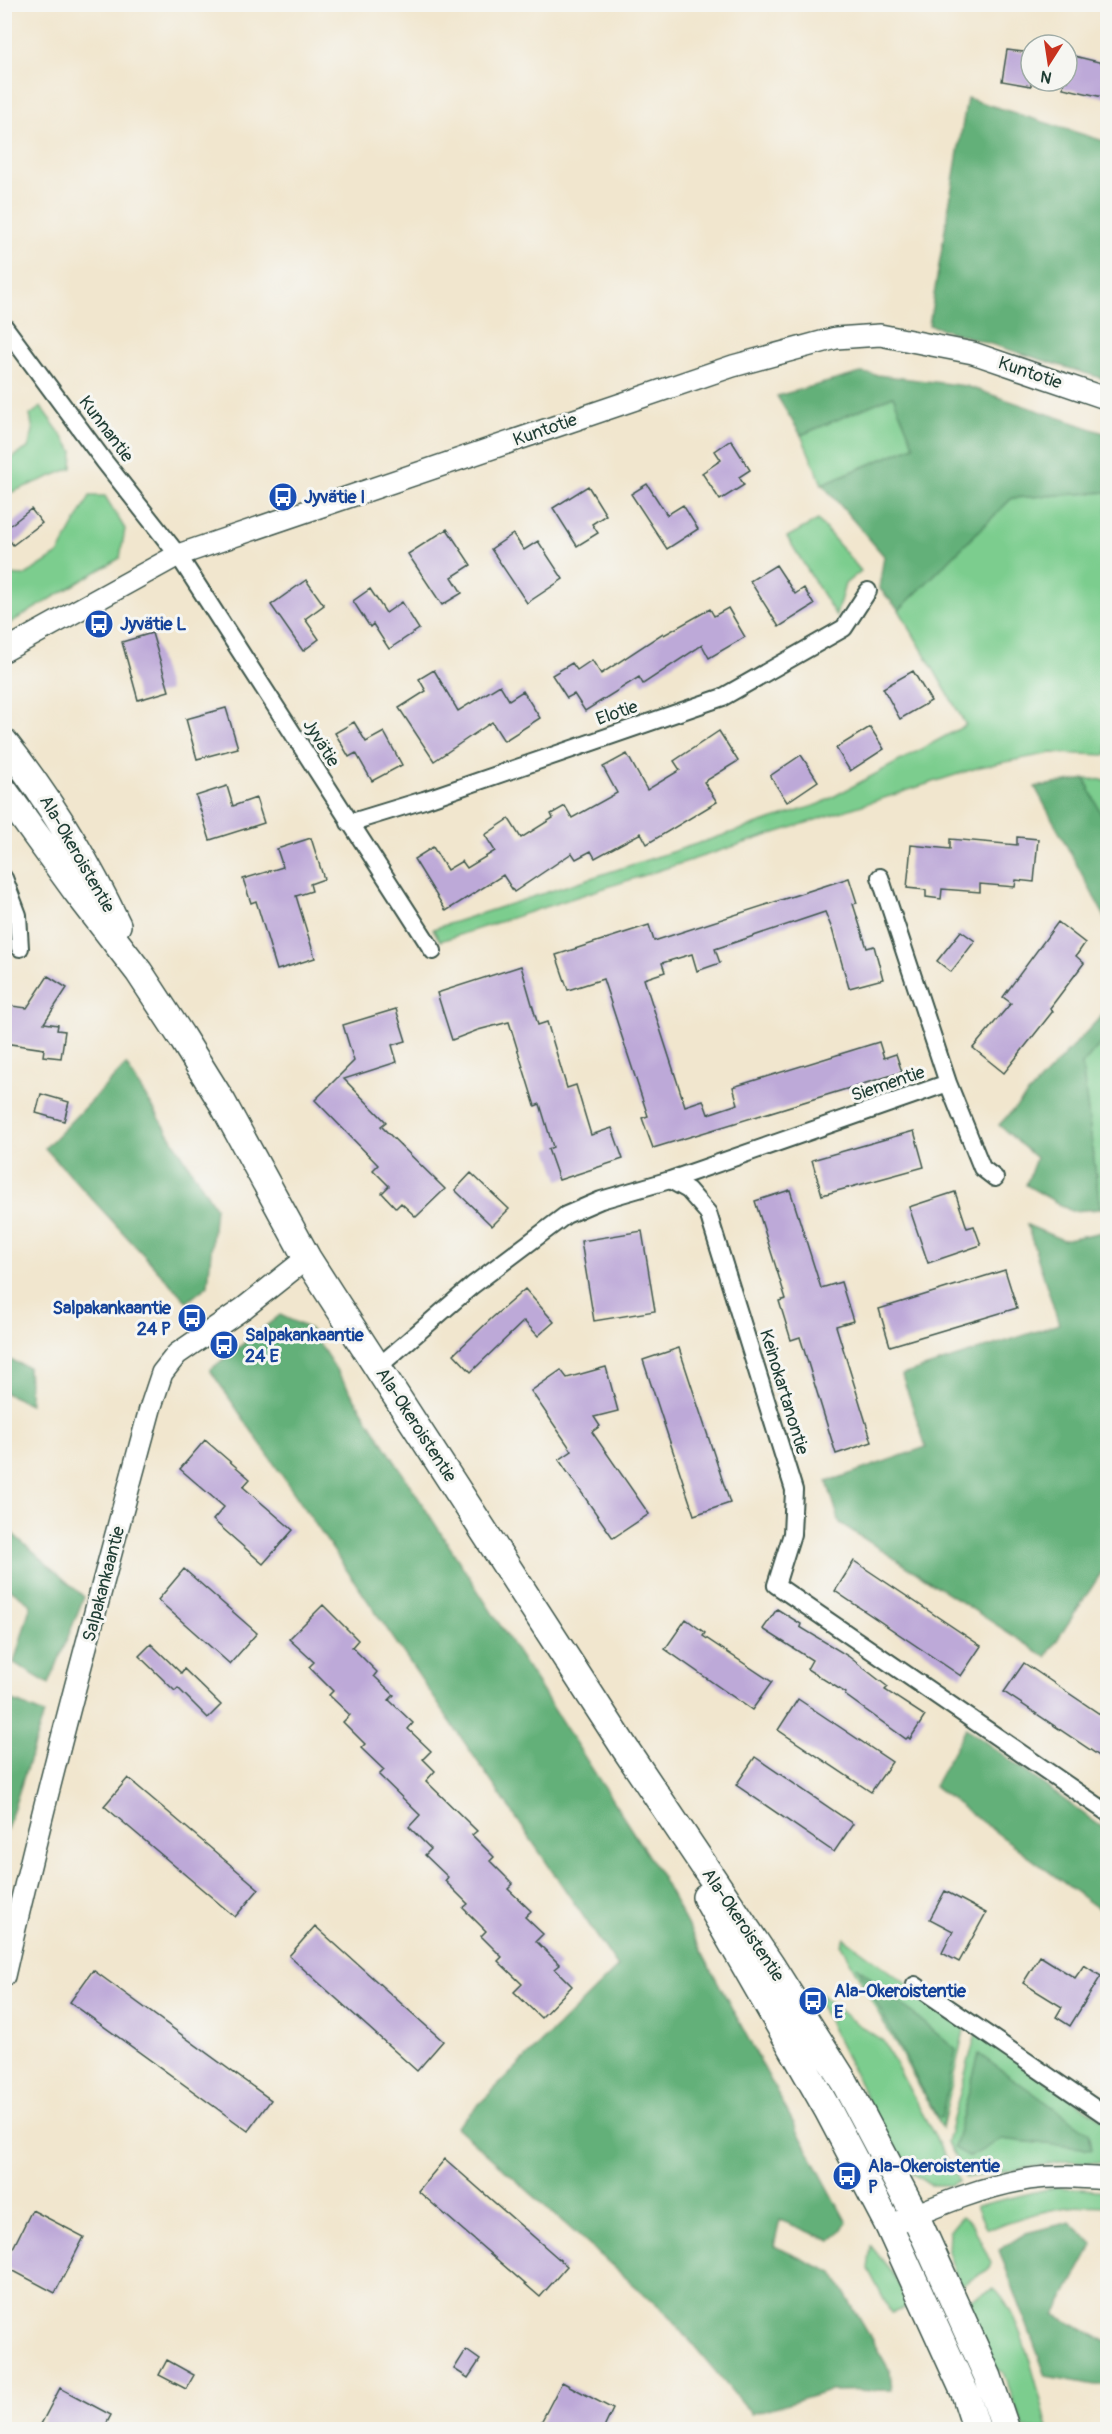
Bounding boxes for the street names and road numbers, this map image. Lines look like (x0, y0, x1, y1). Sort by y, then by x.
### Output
street label: Kuntotie (995, 351, 1065, 395)
street label: Kunnantie (74, 391, 139, 467)
street label: Kuntotie (510, 408, 580, 452)
street label: Elotie (593, 695, 641, 731)
street label: Jyvätie (297, 715, 345, 771)
street label: Ala-Okeroistentie (34, 791, 120, 917)
street label: Siementie (848, 1061, 928, 1107)
street label: Keinokartanontie (754, 1327, 814, 1458)
street label: Ala-Okeroistentie (370, 1363, 462, 1487)
street label: Salpakankaantie (78, 1524, 130, 1644)
street label: Ala-Okeroistentie (697, 1864, 789, 1986)

